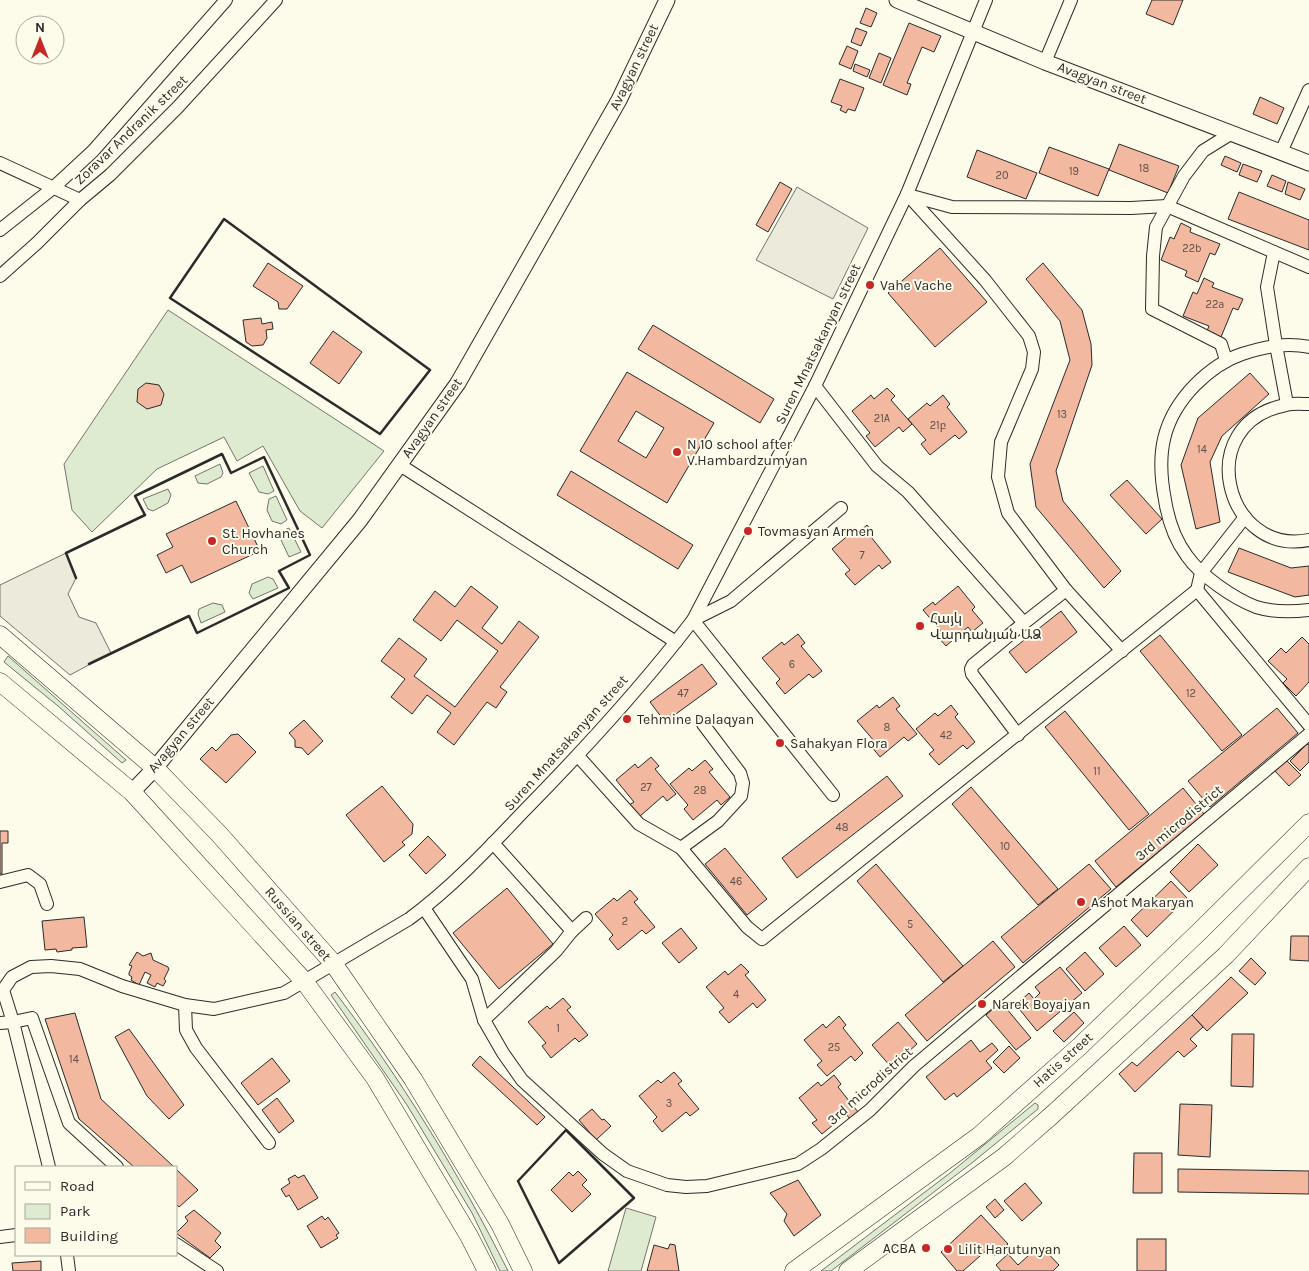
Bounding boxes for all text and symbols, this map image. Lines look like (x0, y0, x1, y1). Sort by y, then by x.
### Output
north arrow (15, 15, 65, 65)
text: N (35, 19, 45, 36)
street label: Avagyan street (606, 21, 662, 113)
street label: Avagyan street (1055, 58, 1149, 108)
street label: Zoravar Andranik street (71, 72, 191, 188)
house number: 18 (1139, 162, 1149, 175)
house number: 19 (1069, 165, 1079, 178)
house number: 20 (996, 169, 1008, 182)
house number: 22b (1182, 242, 1202, 255)
street label: Suren Mnatsakanyan street (772, 261, 864, 427)
place label: Vahe Vache (880, 277, 952, 294)
marker: Vahe Vache (864, 279, 876, 291)
house number: 22a (1206, 298, 1224, 311)
street label: Avagyan street (398, 375, 466, 461)
house number: 13 (1057, 408, 1067, 421)
house number: 21A (874, 412, 891, 425)
house number: 21բ (930, 419, 946, 432)
place label: N 10 school after V.Hambardzumyan (687, 436, 808, 469)
house number: 14 (1197, 443, 1207, 456)
marker: N 10 school after V.Hambardzumyan (671, 446, 683, 458)
place label: Tovmasyan Armen (758, 523, 874, 540)
place label: St. Hovhanes Church (222, 525, 305, 558)
marker: Tovmasyan Armen (742, 525, 754, 537)
marker: St. Hovhanes Church (206, 535, 218, 547)
house number: 7 (859, 549, 865, 562)
place label: Հայկ Վարդանյան ԱՁ (930, 610, 1042, 643)
marker: Հայկ Վարդանյան ԱՁ (914, 620, 926, 632)
house number: 6 (789, 658, 795, 671)
street label: Suren Mnatsakanyan street (501, 672, 631, 814)
house number: 47 (677, 687, 689, 700)
house number: 12 (1186, 687, 1196, 700)
street label: Avagyan street (144, 694, 218, 776)
place label: Tehmine Dalaqyan (637, 711, 754, 728)
marker: Tehmine Dalaqyan (621, 713, 633, 725)
house number: 8 (884, 721, 891, 734)
house number: 42 (940, 729, 952, 742)
place label: Sahakyan Flora (790, 735, 888, 752)
marker: Sahakyan Flora (774, 737, 786, 749)
house number: 11 (1093, 765, 1101, 778)
house number: 27 (640, 781, 652, 794)
street label: 3rd microdistrict (1132, 781, 1226, 865)
house number: 28 (693, 784, 707, 797)
house number: 48 (836, 821, 849, 834)
house number: 10 (1000, 840, 1010, 853)
house number: 46 (730, 875, 742, 888)
street label: Russian street (261, 883, 335, 965)
place label: Ashot Makaryan (1091, 894, 1194, 911)
marker: Ashot Makaryan (1075, 896, 1087, 908)
house number: 2 (622, 915, 628, 928)
house number: 5 (907, 918, 913, 931)
house number: 4 (733, 988, 739, 1001)
place label: Narek Boyajyan (992, 996, 1090, 1013)
marker: Narek Boyajyan (976, 998, 988, 1010)
house number: 1 (556, 1022, 560, 1035)
street label: Hatis street (1030, 1029, 1096, 1091)
house number: 25 (828, 1041, 840, 1054)
street label: 3rd microdistrict (824, 1043, 916, 1129)
house number: 14 (69, 1053, 79, 1066)
house number: 3 (666, 1097, 672, 1110)
legend (15, 1166, 178, 1256)
text: Road (60, 1177, 95, 1195)
text: Park (60, 1202, 90, 1220)
text: Building (60, 1227, 118, 1245)
place label: ACBA (883, 1240, 916, 1257)
place label: Lilit Harutunyan (958, 1241, 1061, 1258)
marker: ACBA (920, 1242, 932, 1254)
marker: Lilit Harutunyan (942, 1243, 954, 1255)

